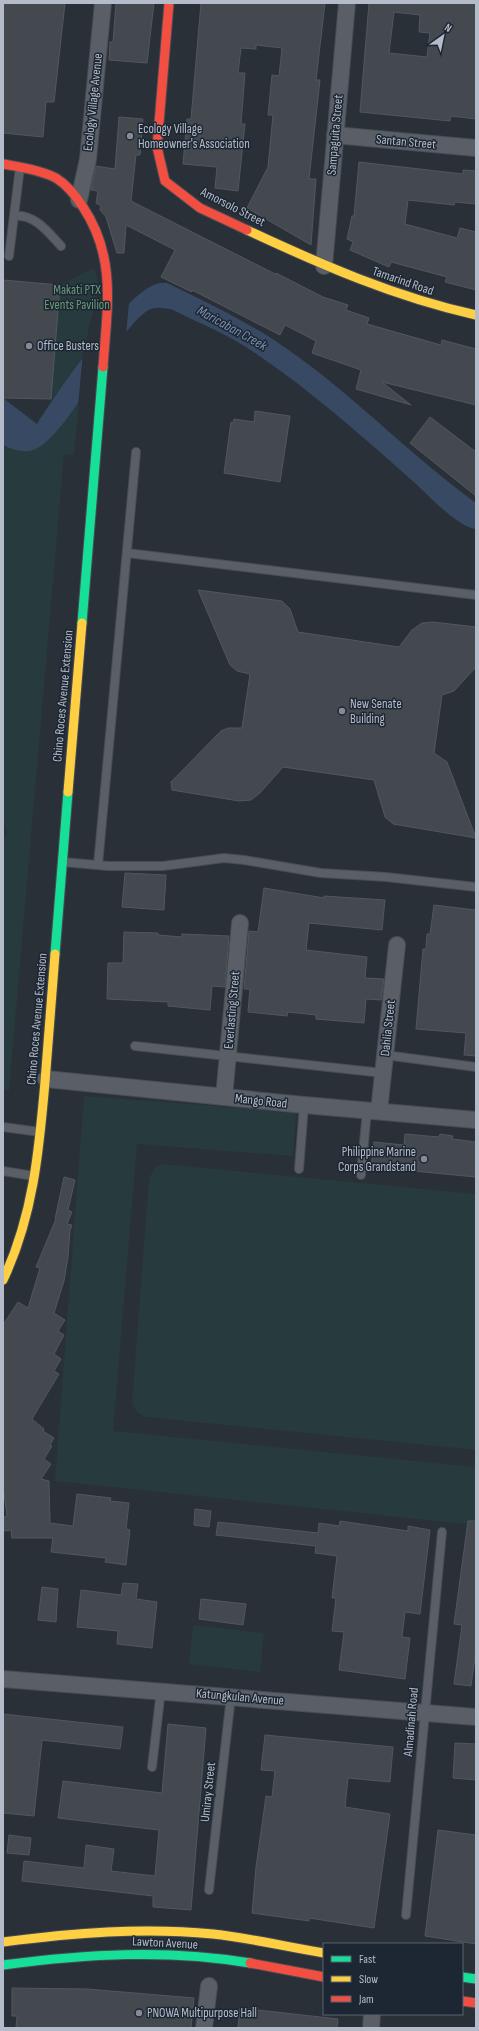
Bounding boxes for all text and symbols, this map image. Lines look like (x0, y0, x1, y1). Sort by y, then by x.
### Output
north arrow (423, 16, 463, 56)
text: N (442, 21, 454, 35)
street label: Ecology Village Avenue (80, 52, 106, 152)
street label: Sampaguita Street (324, 94, 346, 176)
place label: Ecology Village Homeowner's Association (138, 121, 250, 152)
marker: Ecology Village Homeowner's Association (125, 131, 135, 141)
street label: Santan Street (375, 131, 437, 153)
street label: Amorsolo Street (197, 183, 268, 230)
street label: Tamarind Road (370, 263, 436, 299)
park label: Makati PTX Events Pavilion (44, 282, 110, 313)
water label: Maricaban Creek (194, 302, 271, 355)
place label: Office Busters (37, 338, 99, 354)
marker: Office Busters (24, 341, 34, 351)
street label: Chino Roces Avenue Extension (49, 629, 77, 763)
place label: New Senate Building (350, 696, 402, 727)
marker: New Senate Building (337, 706, 347, 716)
street label: Chino Roces Avenue Extension (23, 952, 51, 1086)
street label: Everlasting Street (221, 970, 243, 1050)
street label: Dahlia Street (377, 999, 399, 1057)
street label: Mango Road (234, 1090, 288, 1112)
place label: Philippine Marine Corps Grandstand (338, 1144, 416, 1175)
marker: Philippine Marine Corps Grandstand (419, 1154, 429, 1164)
street label: Katungkulan Avenue (195, 1685, 285, 1709)
street label: Almadinah Road (400, 1687, 422, 1758)
street label: Umiray Street (197, 1761, 219, 1823)
street label: Lawton Avenue (132, 1933, 198, 1953)
legend (323, 1943, 463, 2015)
text: Fast (359, 1952, 376, 1967)
text: Slow (359, 1972, 378, 1987)
text: Jam (358, 1992, 374, 2007)
place label: PNOWA Multipurpose Hall (147, 2005, 257, 2021)
marker: PNOWA Multipurpose Hall (134, 2008, 144, 2018)

